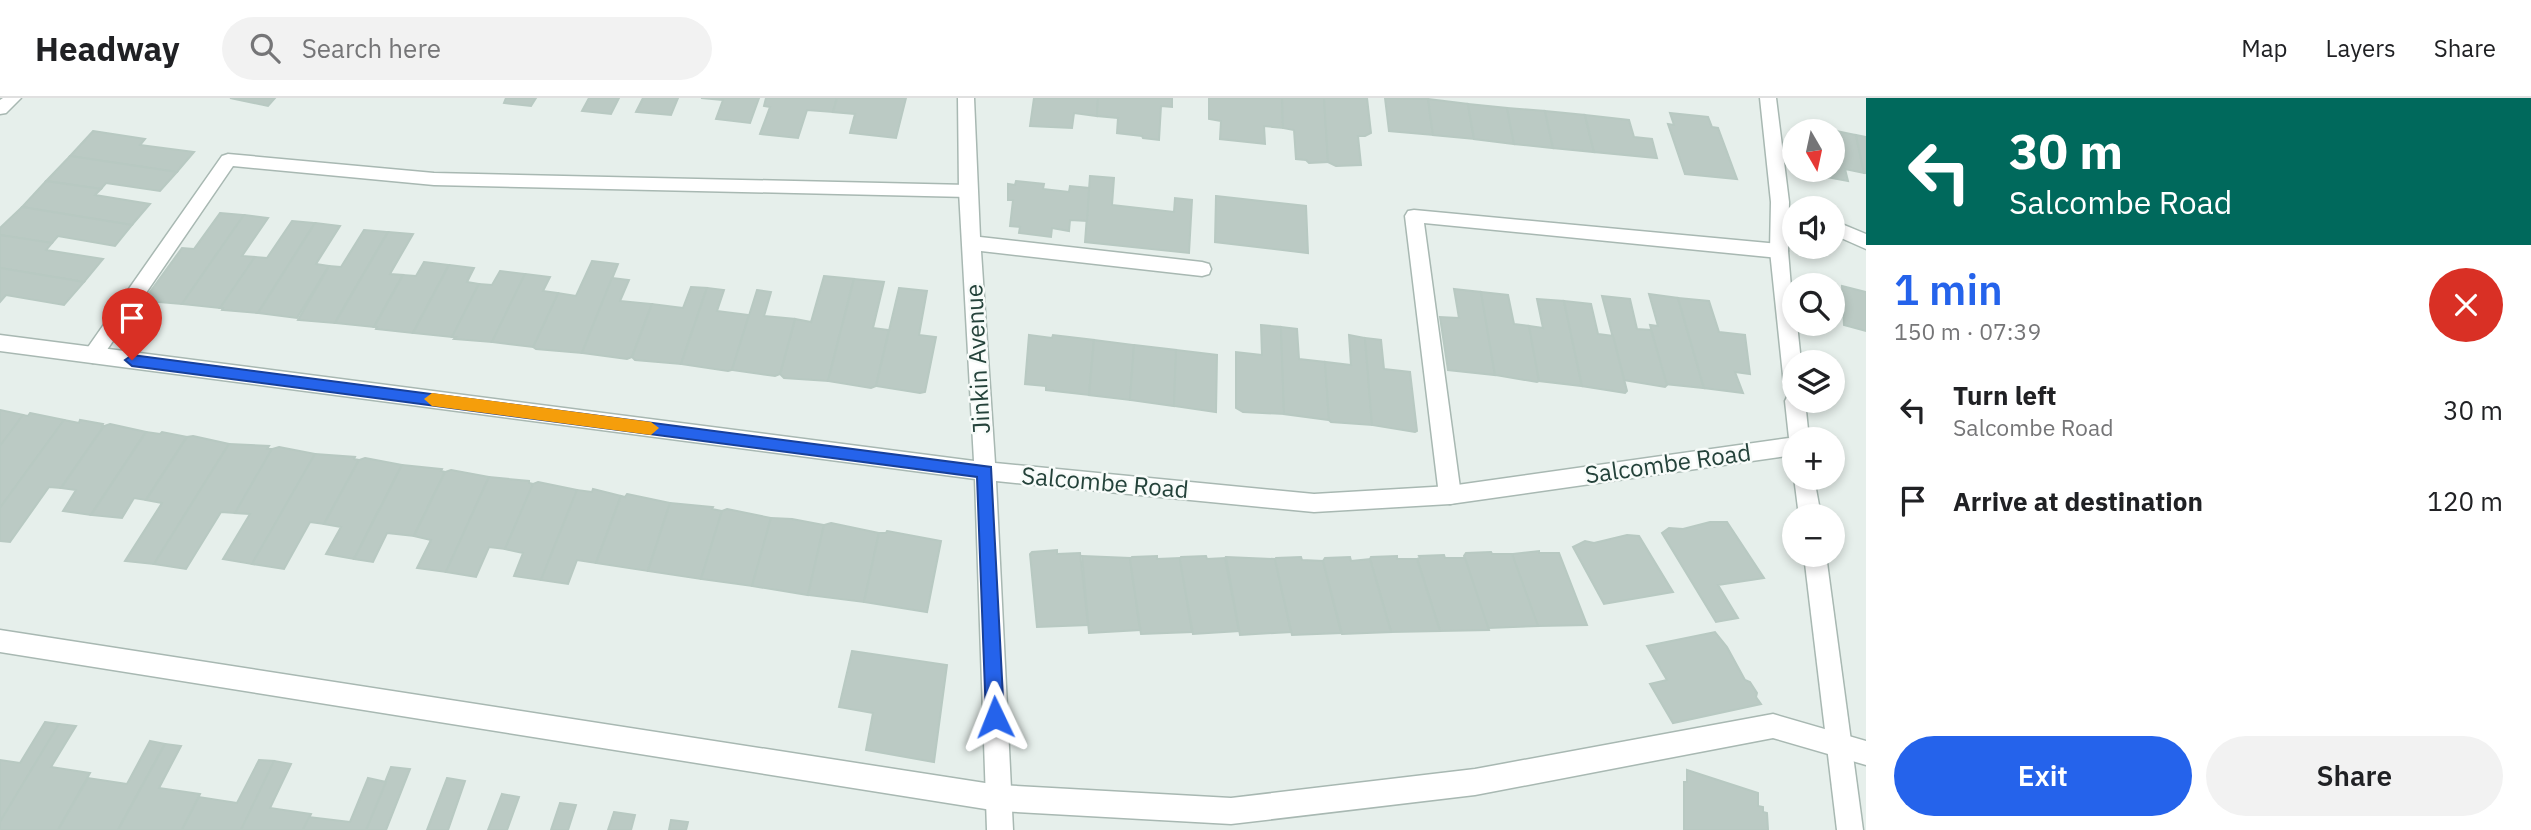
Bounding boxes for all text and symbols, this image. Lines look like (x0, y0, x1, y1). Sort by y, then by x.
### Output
search box (222, 17, 712, 80)
text: Headway (35, 27, 180, 70)
icon: search (246, 29, 284, 67)
text: Search here (302, 31, 441, 65)
text: Map (2241, 32, 2288, 64)
text: Layers (2326, 32, 2396, 64)
text: Share (2434, 32, 2496, 64)
north arrow (1782, 119, 1844, 182)
map controls (1782, 119, 1845, 567)
text: 30 m (2009, 119, 2123, 182)
icon: left (1894, 126, 1985, 217)
text: Salcombe Road (2009, 181, 2232, 223)
button: sound (1782, 196, 1845, 259)
text: 1 min (1894, 262, 2003, 317)
button: close (2429, 268, 2503, 342)
button: search (1782, 273, 1845, 336)
street label: Jinkin Avenue (957, 283, 997, 435)
pin (102, 288, 162, 360)
icon: arrive (113, 299, 151, 337)
text: 150 m · 07:39 (1894, 316, 2041, 346)
button: layers (1782, 350, 1845, 413)
text: Turn left (1953, 378, 2056, 412)
icon: left (1894, 391, 1932, 429)
text: 30 m (2443, 393, 2503, 427)
text: Salcombe Road (1953, 412, 2114, 442)
button: + (1782, 427, 1845, 490)
street label: Salcombe Road (1583, 436, 1753, 491)
street label: Salcombe Road (1020, 459, 1190, 505)
icon: arrive (1894, 482, 1932, 520)
text: Arrive at destination (1953, 484, 2203, 518)
text: 120 m (2427, 484, 2503, 518)
button: − (1782, 504, 1845, 567)
position arrow (958, 680, 1032, 754)
button: Exit (1894, 736, 2192, 816)
button: Share (2206, 736, 2503, 816)

